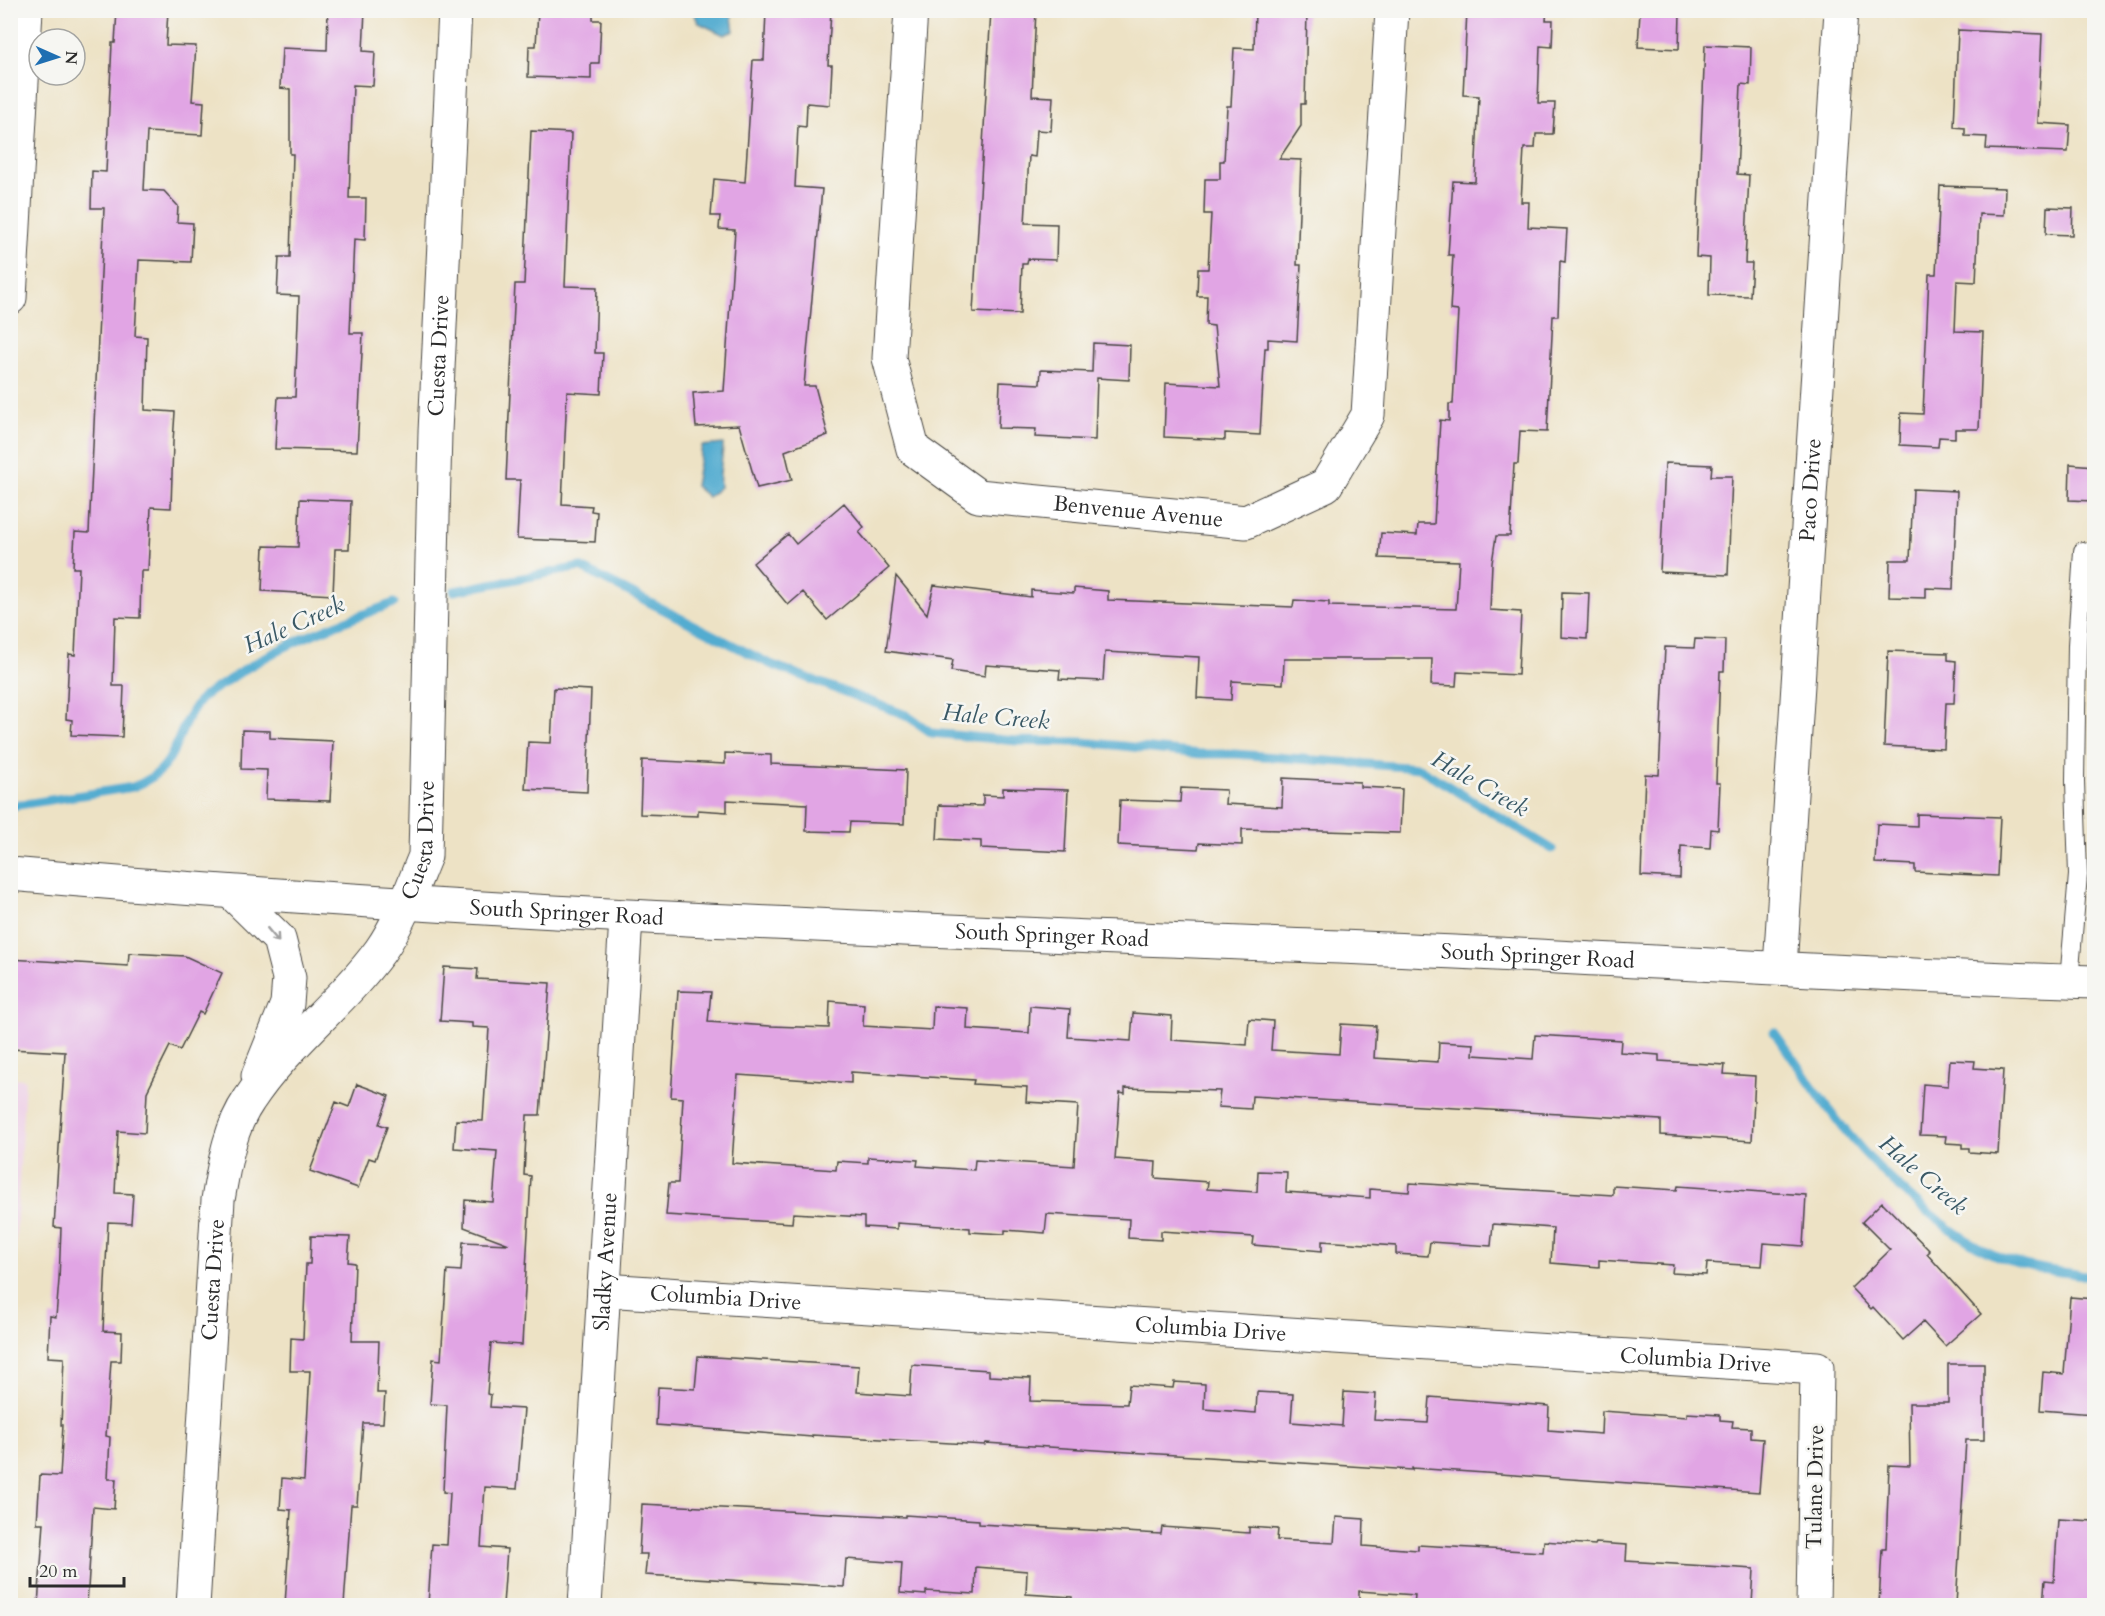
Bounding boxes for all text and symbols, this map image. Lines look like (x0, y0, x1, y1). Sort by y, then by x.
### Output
north arrow (27, 27, 87, 87)
text: N (60, 50, 82, 65)
street label: Cuesta Drive (421, 294, 456, 417)
street label: Paco Drive (1792, 437, 1829, 543)
street label: Benvenue Avenue (1052, 488, 1225, 535)
water label: Hale Creek (238, 588, 350, 662)
water label: Hale Creek (941, 696, 1051, 738)
water label: Hale Creek (1425, 743, 1535, 825)
street label: Cuesta Drive (394, 780, 442, 905)
street label: South Springer Road (469, 892, 665, 933)
street label: South Springer Road (954, 916, 1150, 954)
one-way arrow (266, 927, 280, 943)
street label: South Springer Road (1440, 936, 1636, 976)
water label: Hale Creek (1872, 1127, 1974, 1223)
street label: Sladky Avenue (586, 1192, 625, 1332)
street label: Cuesta Drive (194, 1218, 232, 1341)
street label: Columbia Drive (649, 1278, 802, 1318)
street label: Columbia Drive (1134, 1309, 1287, 1349)
street label: Columbia Drive (1619, 1340, 1772, 1380)
street label: Tulane Drive (1799, 1424, 1831, 1550)
scale bar (30, 1550, 124, 1588)
text: 20 m (39, 1559, 78, 1584)

